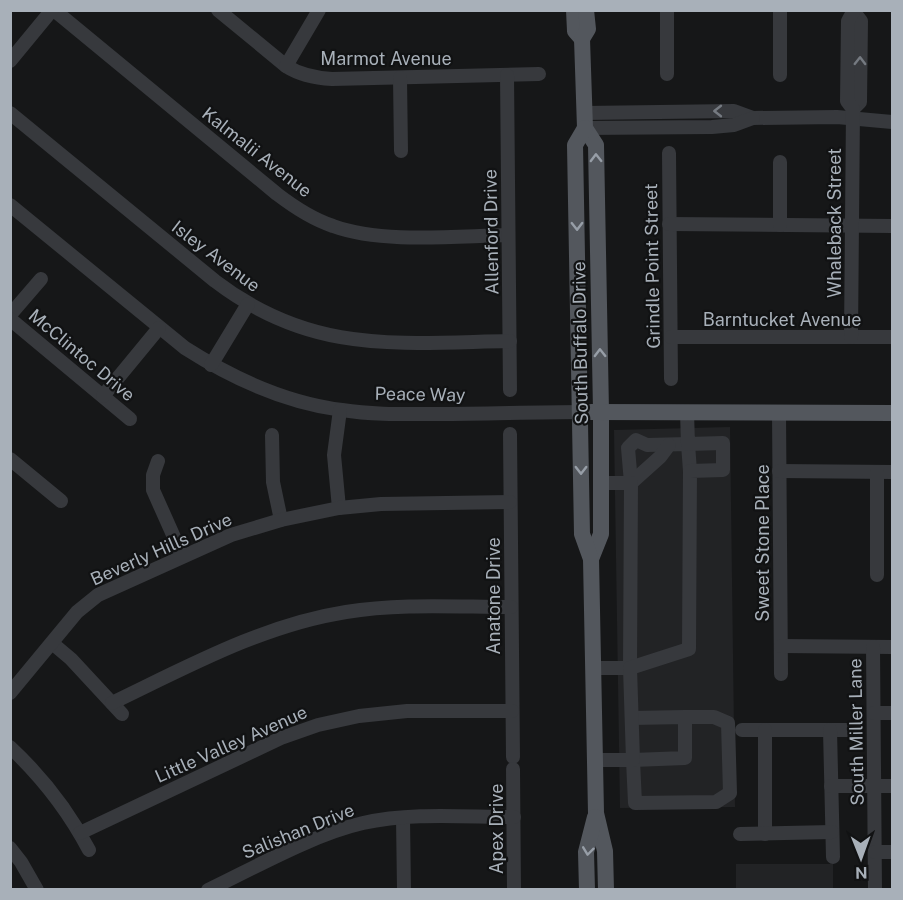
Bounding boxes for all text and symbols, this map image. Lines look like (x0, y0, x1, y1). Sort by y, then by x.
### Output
street label: Marmot Avenue (320, 48, 452, 69)
one-way arrow (854, 56, 866, 65)
street label: Kalmalii Avenue (198, 103, 316, 201)
one-way arrow (714, 105, 723, 117)
street label: Whaleback Street (824, 148, 845, 298)
one-way arrow (590, 154, 602, 163)
street label: Allenford Drive (479, 169, 503, 295)
street label: Grindle Point Street (640, 183, 664, 349)
street label: Isley Avenue (168, 216, 264, 296)
one-way arrow (571, 222, 583, 231)
street label: South Buffalo Drive (568, 261, 592, 425)
street label: McClintoc Drive (25, 305, 139, 405)
street label: Barntucket Avenue (703, 309, 861, 330)
one-way arrow (594, 348, 606, 357)
street label: Peace Way (374, 383, 466, 405)
street label: Sweet Stone Place (752, 464, 773, 622)
one-way arrow (575, 466, 587, 475)
street label: Beverly Hills Drive (87, 508, 235, 590)
street label: Anatone Drive (483, 537, 504, 655)
street label: South Miller Lane (844, 658, 868, 806)
street label: Little Valley Avenue (152, 701, 310, 787)
street label: Apex Drive (486, 784, 507, 874)
street label: Salishan Drive (239, 799, 357, 863)
north arrow (831, 828, 891, 888)
one-way arrow (582, 846, 594, 855)
text: N (855, 863, 868, 882)

